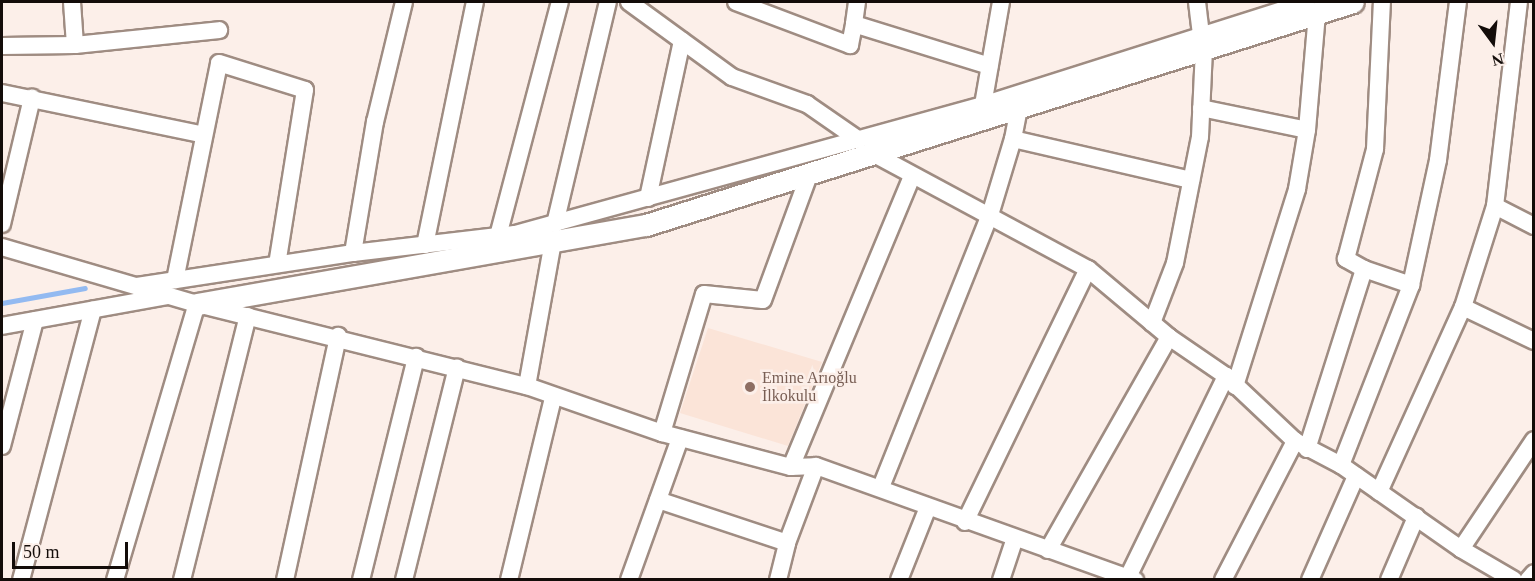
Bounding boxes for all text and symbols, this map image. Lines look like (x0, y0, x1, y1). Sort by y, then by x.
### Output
north arrow (1463, 12, 1523, 72)
text: N (1490, 50, 1506, 70)
place label: Emine Arıoğlu İlkokulu (762, 368, 858, 406)
marker: Emine Arıoğlu İlkokulu (743, 380, 757, 394)
scale bar (15, 530, 130, 568)
text: 50 m (23, 542, 60, 562)

